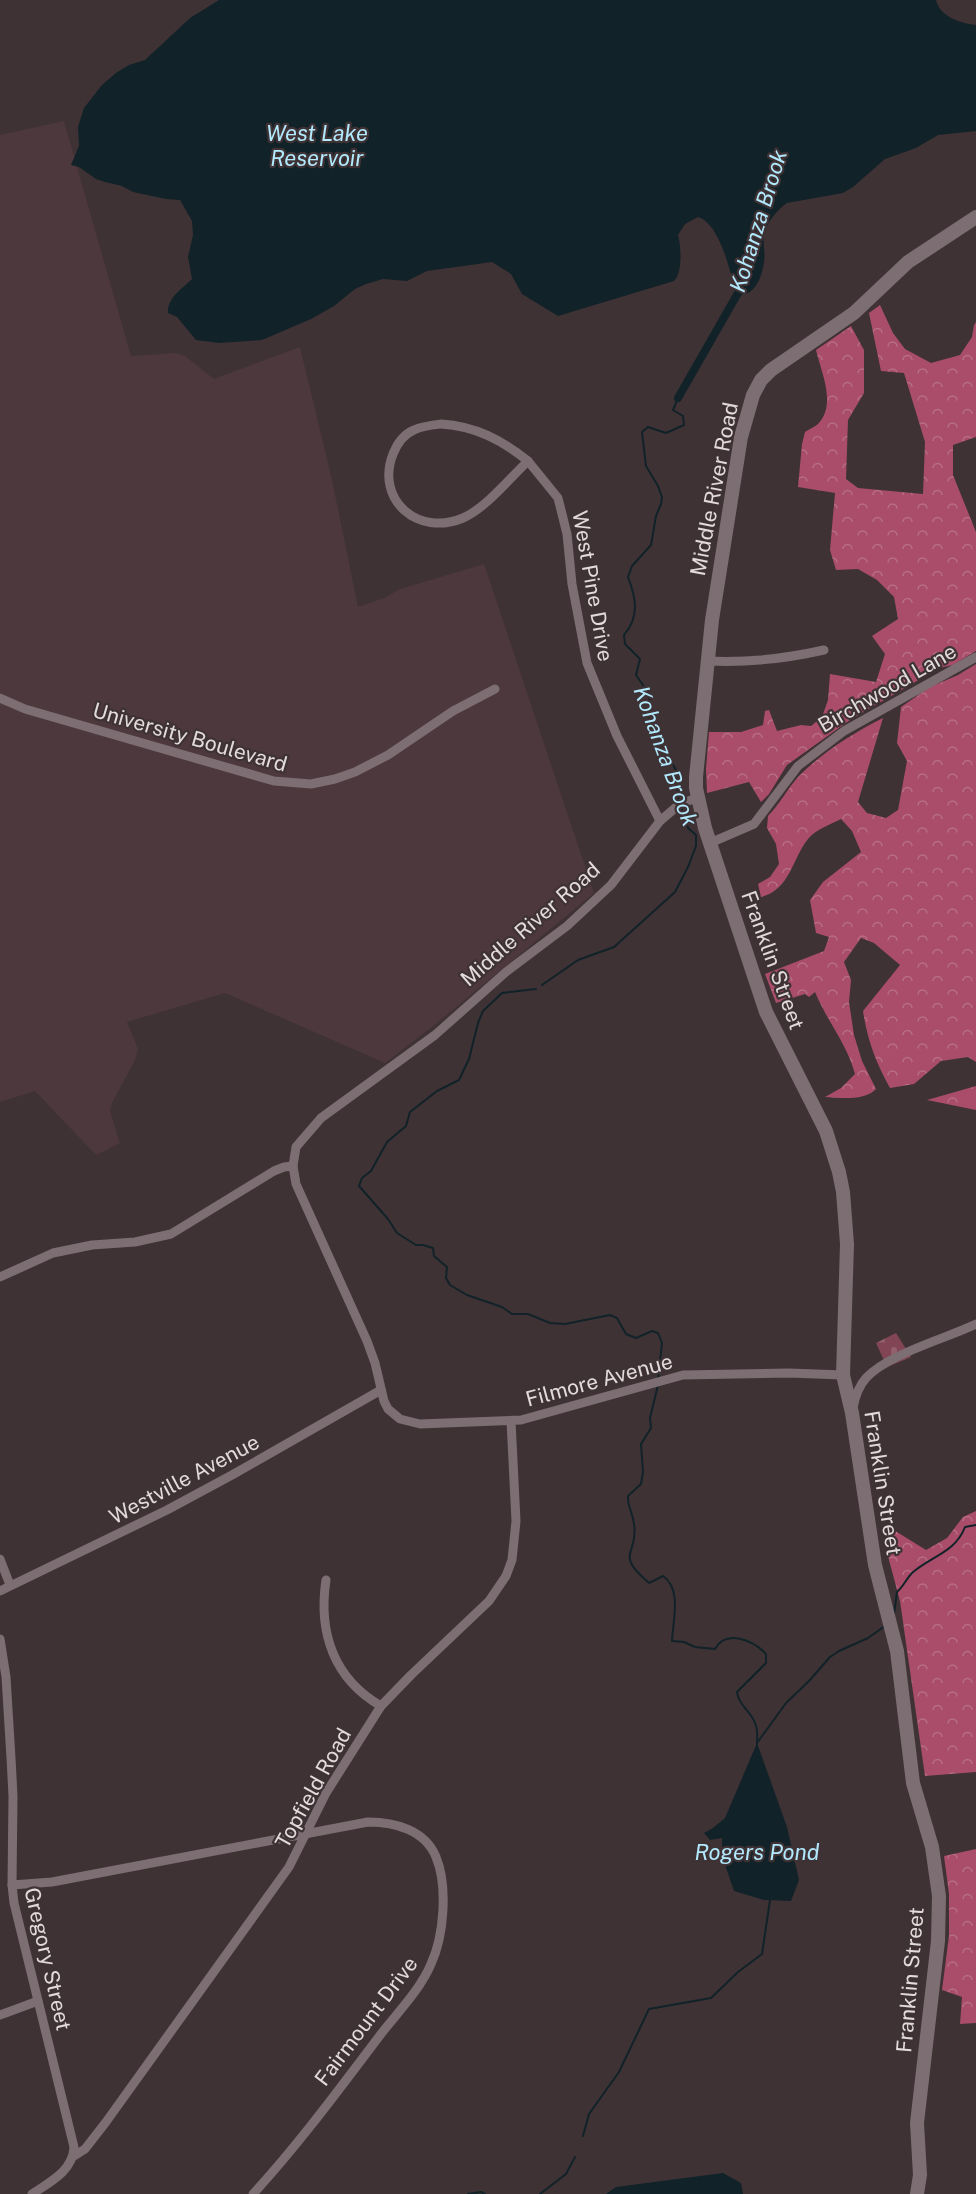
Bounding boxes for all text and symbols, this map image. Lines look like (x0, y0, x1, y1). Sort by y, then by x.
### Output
water label: West Lake Reservoir (266, 120, 368, 171)
water label: Kohanza Brook (724, 147, 792, 295)
street label: Middle River Road (685, 400, 743, 578)
street label: West Pine Drive (567, 509, 619, 663)
street label: Birchwood Lane (813, 638, 961, 738)
water label: Kohanza Brook (629, 682, 703, 830)
street label: University Boulevard (90, 697, 290, 777)
street label: Middle River Road (455, 857, 605, 991)
street label: Franklin Street (736, 887, 810, 1033)
street label: Filmore Avenue (523, 1348, 675, 1412)
street label: Franklin Street (859, 1409, 907, 1557)
street label: Westville Avenue (105, 1429, 263, 1529)
street label: Topfield Road (270, 1724, 356, 1852)
water label: Rogers Pond (695, 1839, 820, 1865)
street label: Gregory Street (19, 1885, 77, 2033)
street label: Franklin Street (891, 1906, 929, 2054)
street label: Fairmount Drive (309, 1952, 423, 2090)

